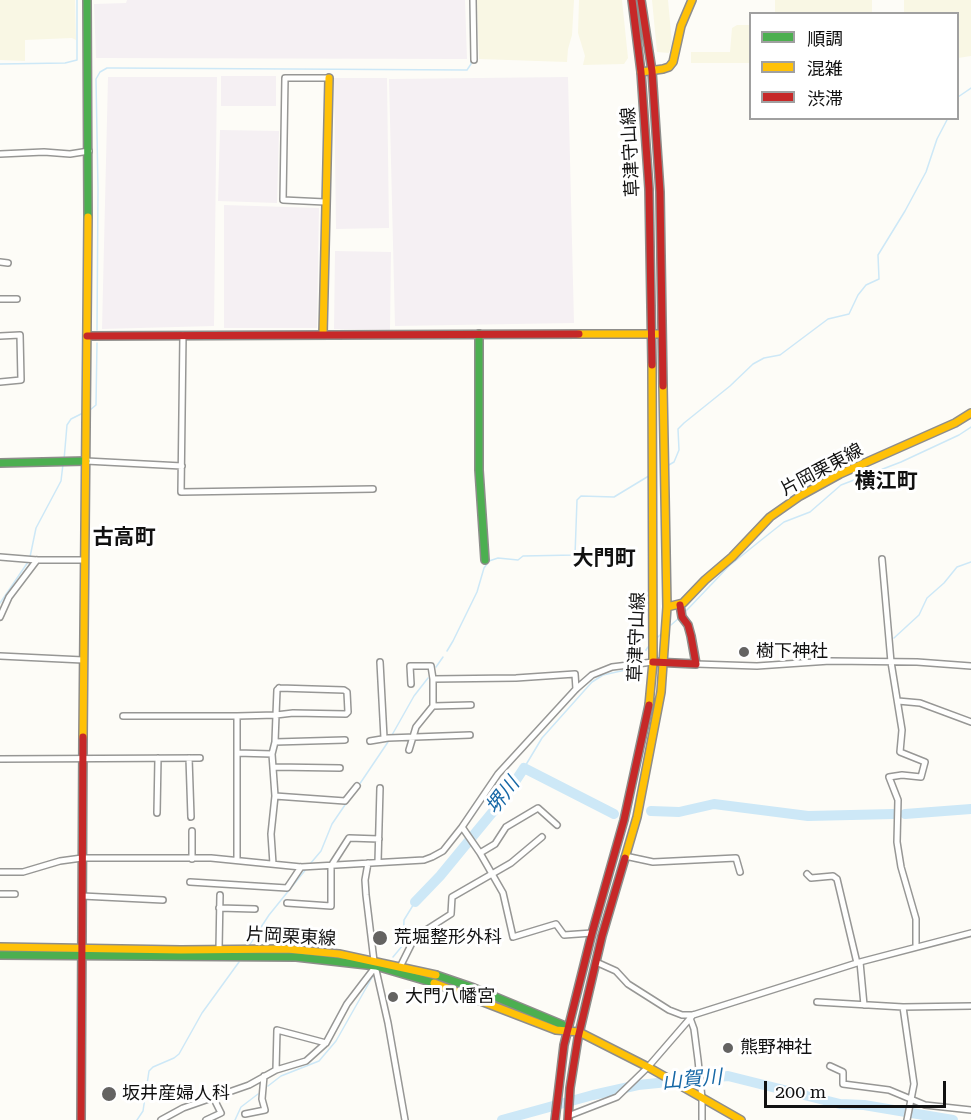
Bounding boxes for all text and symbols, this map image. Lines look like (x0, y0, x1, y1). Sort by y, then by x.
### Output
legend (749, 12, 959, 120)
text: 順調 (807, 28, 843, 49)
text: 混雑 (807, 58, 843, 79)
text: 渋滞 (807, 88, 843, 109)
street label: 草津守山線 (618, 106, 644, 198)
street label: 片岡栗東線 (777, 439, 867, 501)
district label: 横江町 (855, 469, 917, 495)
district label: 古高町 (93, 525, 155, 551)
district label: 大門町 (573, 546, 635, 572)
street label: 草津守山線 (625, 592, 649, 682)
place label: 樹下神社 (756, 641, 828, 663)
marker: 樹下神社 (737, 645, 751, 659)
water label: 堺川 (481, 773, 525, 819)
street label: 片岡栗東線 (245, 924, 337, 950)
place label: 荒堀整形外科 (394, 927, 502, 949)
marker: 荒堀整形外科 (371, 929, 389, 947)
place label: 大門八幡宮 (405, 986, 495, 1008)
marker: 大門八幡宮 (386, 990, 400, 1004)
place label: 熊野神社 (740, 1037, 812, 1059)
marker: 熊野神社 (721, 1041, 735, 1055)
water label: 山賀川 (661, 1065, 723, 1095)
scale bar (767, 1069, 948, 1107)
text: 200 m (775, 1081, 826, 1102)
place label: 坂井産婦人科 (122, 1083, 230, 1105)
marker: 坂井産婦人科 (100, 1085, 118, 1103)

